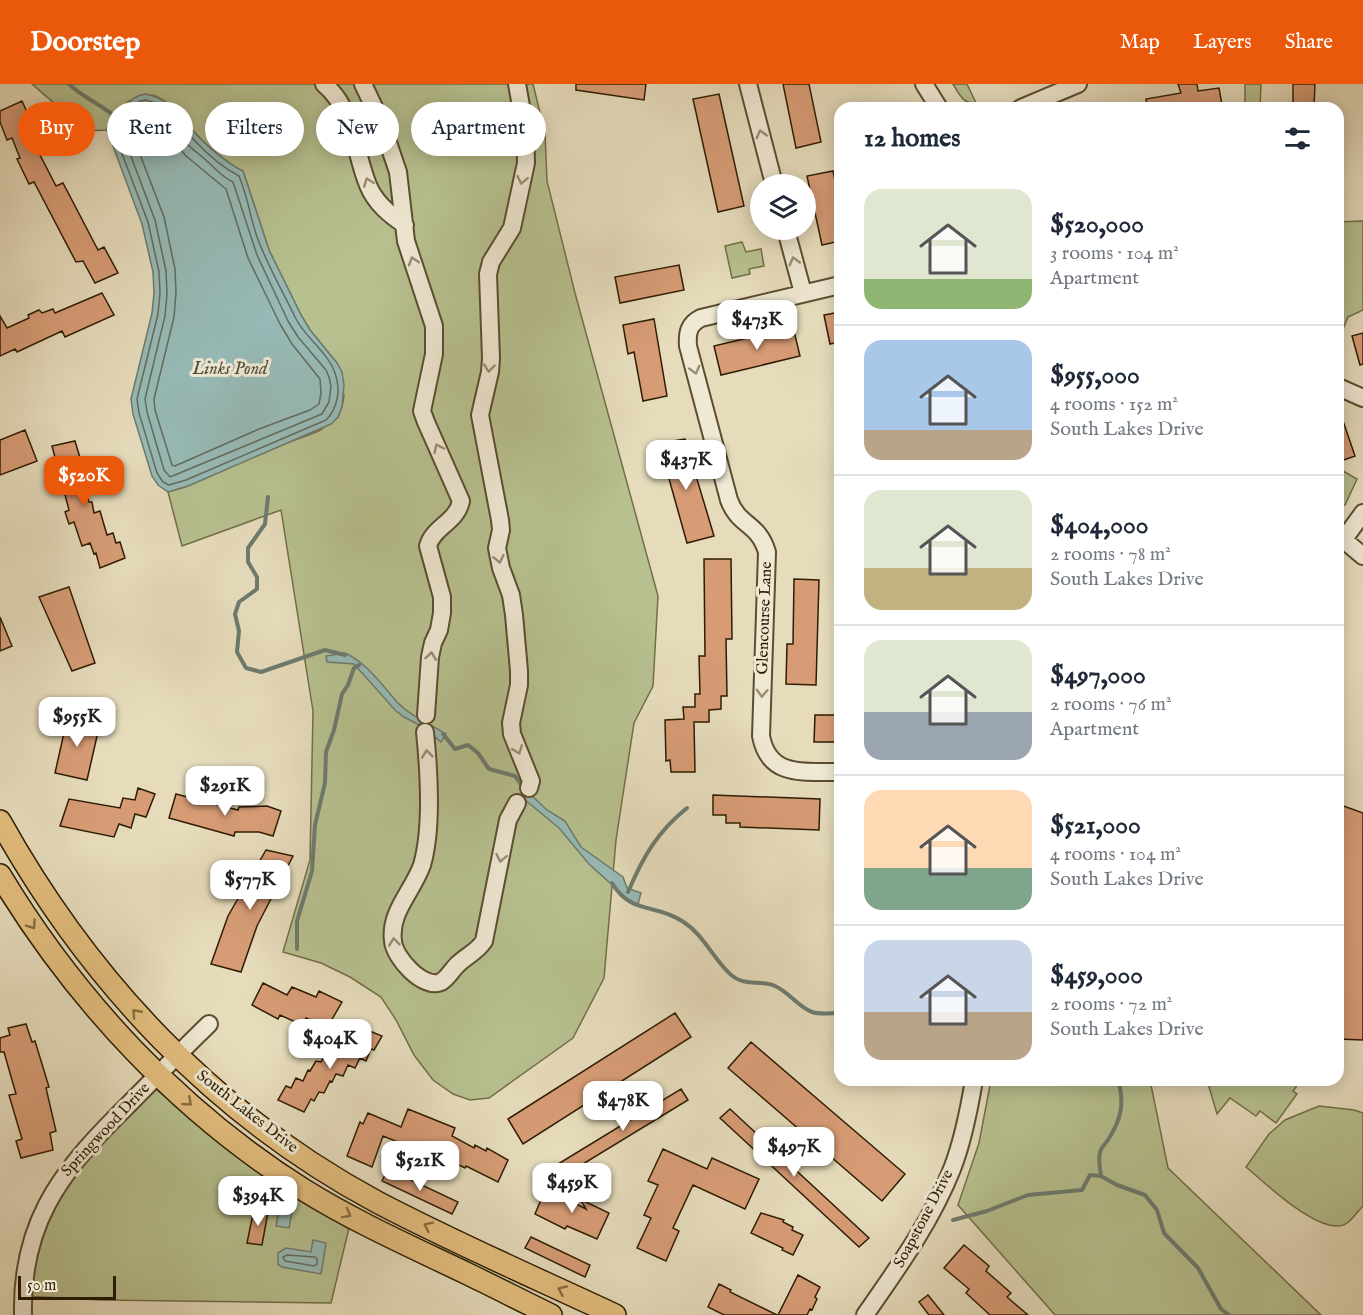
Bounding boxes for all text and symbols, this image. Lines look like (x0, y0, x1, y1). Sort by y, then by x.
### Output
text: Doorstep (30, 25, 140, 60)
text: Map (1120, 29, 1160, 56)
text: Layers (1193, 29, 1252, 56)
text: Share (1285, 29, 1333, 56)
chip: Buy (18, 102, 95, 156)
chip: Rent (107, 102, 193, 156)
chip: Filters (205, 102, 304, 156)
chip: New (316, 102, 399, 156)
chip: Apartment (411, 102, 546, 156)
text: 12 homes (864, 122, 960, 155)
icon: filters (1281, 122, 1314, 155)
one-way arrow (755, 129, 768, 139)
map controls (750, 174, 816, 240)
button: layers (750, 174, 816, 240)
one-way arrow (516, 175, 529, 185)
one-way arrow (363, 177, 375, 188)
text: $520,000 (1050, 208, 1144, 241)
icon: home (912, 213, 984, 285)
text: 3 rooms · 104 m² (1050, 241, 1179, 266)
one-way arrow (407, 256, 420, 267)
one-way arrow (789, 257, 802, 267)
text: Apartment (1050, 266, 1139, 291)
pin: $473K (715, 300, 799, 351)
text: $473K (731, 307, 783, 332)
water label: Links Pond (191, 358, 269, 381)
text: $955,000 (1050, 359, 1140, 392)
one-way arrow (484, 363, 496, 372)
icon: home (912, 364, 984, 436)
one-way arrow (687, 365, 700, 375)
text: 4 rooms · 152 m² (1050, 392, 1178, 417)
text: South Lakes Drive (1050, 417, 1204, 442)
pin: $437K (644, 440, 728, 491)
one-way arrow (434, 443, 446, 454)
text: $437K (660, 447, 712, 472)
pin: $520K (42, 456, 126, 507)
text: $520K (58, 463, 110, 488)
text: $404,000 (1050, 509, 1149, 542)
icon: home (912, 514, 984, 586)
text: 2 rooms · 78 m² (1050, 542, 1171, 567)
one-way arrow (492, 554, 505, 564)
street label: Glencourse Lane (753, 561, 777, 675)
text: South Lakes Drive (1050, 567, 1204, 592)
one-way arrow (424, 652, 436, 661)
text: $497,000 (1050, 659, 1146, 692)
icon: home (912, 664, 984, 736)
one-way arrow (756, 689, 769, 698)
text: 2 rooms · 76 m² (1050, 692, 1171, 717)
pin: $955K (35, 697, 119, 748)
text: $955K (53, 704, 101, 729)
text: Apartment (1050, 717, 1139, 742)
one-way arrow (511, 743, 523, 754)
one-way arrow (421, 750, 434, 759)
pin: $291K (183, 766, 267, 817)
text: $291K (199, 773, 251, 798)
text: $521,000 (1050, 809, 1141, 842)
icon: home (912, 814, 984, 886)
text: 4 rooms · 104 m² (1050, 842, 1181, 867)
one-way arrow (495, 853, 508, 863)
pin: $577K (208, 860, 292, 911)
text: $577K (224, 867, 276, 892)
text: South Lakes Drive (1050, 867, 1204, 892)
one-way arrow (25, 918, 36, 929)
one-way arrow (388, 937, 401, 947)
text: $459,000 (1050, 959, 1143, 992)
icon: home (912, 964, 984, 1036)
text: 2 rooms · 72 m² (1050, 992, 1172, 1017)
one-way arrow (132, 1010, 143, 1020)
text: South Lakes Drive (1050, 1017, 1204, 1042)
pin: $404K (288, 1019, 372, 1070)
text: $404K (303, 1026, 357, 1051)
street label: South Lakes Drive (192, 1066, 302, 1158)
street label: Springwood Drive (57, 1079, 155, 1181)
pin: $478K (581, 1081, 665, 1132)
text: $478K (597, 1088, 649, 1113)
one-way arrow (181, 1095, 192, 1106)
pin: $497K (752, 1127, 836, 1178)
text: $497K (767, 1134, 821, 1159)
pin: $521K (378, 1141, 462, 1192)
text: $521K (395, 1148, 445, 1173)
pin: $459K (530, 1163, 614, 1214)
street label: Soapstone Drive (890, 1166, 958, 1272)
text: $459K (546, 1170, 598, 1195)
pin: $394K (216, 1176, 300, 1227)
text: $394K (232, 1183, 284, 1208)
one-way arrow (341, 1207, 351, 1219)
one-way arrow (424, 1222, 435, 1234)
scale bar (18, 1273, 116, 1300)
text: 50 m (27, 1276, 56, 1296)
one-way arrow (557, 1286, 568, 1298)

